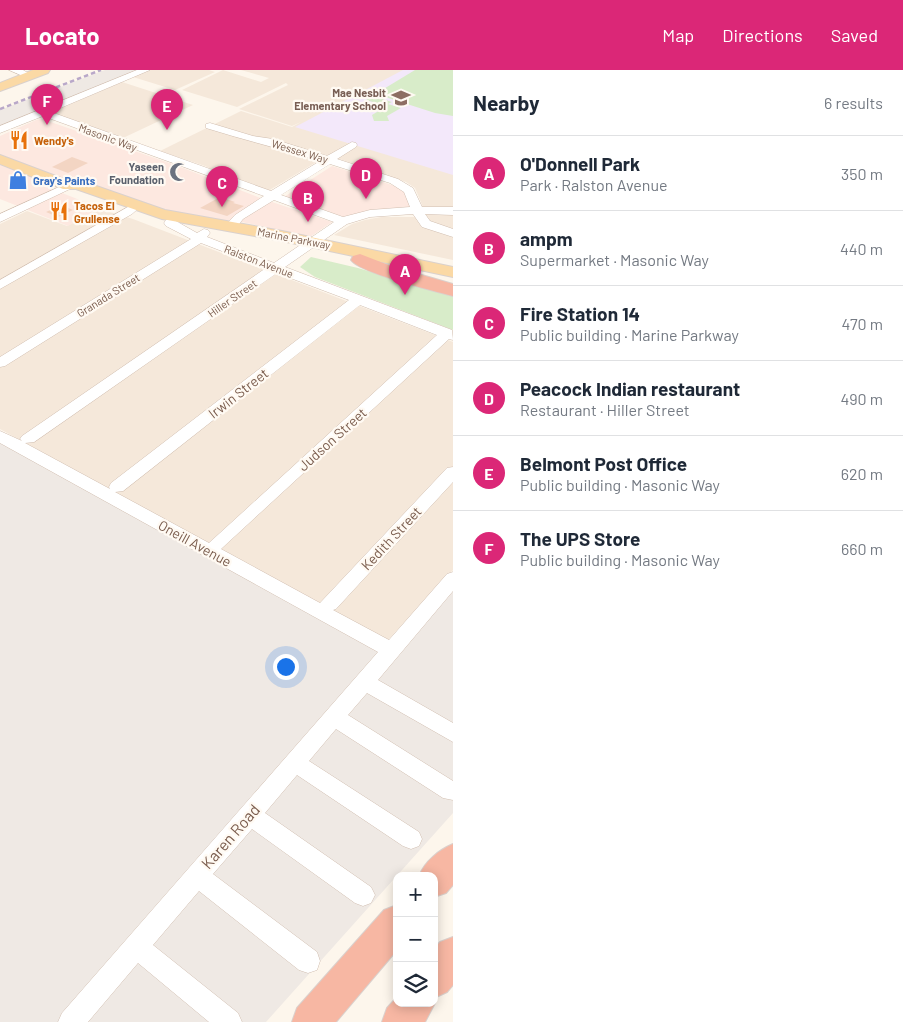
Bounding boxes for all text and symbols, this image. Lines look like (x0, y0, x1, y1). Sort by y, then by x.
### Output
text: Locato (25, 21, 100, 50)
text: Map (662, 24, 694, 46)
text: Directions (722, 24, 803, 46)
text: Saved (831, 24, 878, 46)
pin: F (31, 84, 63, 125)
place label: Mae Nesbit Elementary School (294, 86, 386, 112)
school or university icon: Mae Nesbit Elementary School (390, 87, 412, 109)
pin: E (151, 89, 183, 130)
text: Nearby (473, 90, 539, 115)
text: 6 results (824, 93, 883, 112)
street label: Masonic Way (77, 120, 139, 154)
restaurant icon: Wendy's (8, 129, 30, 151)
place label: Wendy's (34, 134, 74, 147)
street label: Wessex Way (270, 136, 330, 166)
text: O'Donnell Park (520, 152, 640, 175)
pin: D (350, 158, 382, 199)
place label: Yaseen Foundation (109, 160, 164, 186)
mosque icon: Yaseen Foundation (168, 161, 190, 183)
text: A (484, 164, 494, 183)
text: 350 m (841, 164, 883, 183)
pin: C (206, 166, 238, 207)
shop icon: Gray's Paints (7, 169, 29, 191)
place label: Gray's Paints (33, 174, 96, 187)
text: Park · Ralston Avenue (520, 175, 668, 194)
pin: B (292, 181, 324, 222)
place label: Tacos El Grullense (74, 199, 120, 225)
restaurant icon: Tacos El Grullense (48, 200, 70, 222)
street label: Marine Parkway (256, 225, 332, 251)
text: ampm (520, 227, 573, 250)
text: B (484, 239, 494, 258)
text: 440 m (840, 239, 883, 258)
street label: Ralston Avenue (223, 242, 296, 280)
text: Supermarket · Masonic Way (520, 250, 709, 269)
pin: A (389, 254, 421, 295)
street label: Granada Street (74, 270, 142, 320)
street label: Hiller Street (205, 276, 259, 320)
text: Fire Station 14 (520, 302, 640, 325)
text: C (484, 314, 494, 333)
text: 470 m (842, 314, 883, 333)
text: Public building · Marine Parkway (520, 325, 739, 344)
street label: Irwin Street (205, 364, 271, 422)
text: Peacock Indian restaurant (520, 377, 740, 400)
text: D (484, 389, 494, 408)
text: 490 m (840, 389, 883, 408)
text: Restaurant · Hiller Street (520, 400, 690, 419)
street label: Judson Street (294, 404, 370, 474)
text: Belmont Post Office (520, 452, 687, 475)
text: E (484, 464, 494, 483)
text: 620 m (841, 464, 883, 483)
text: Public building · Masonic Way (520, 475, 720, 494)
street label: Kedith Street (357, 503, 425, 573)
street label: Oneill Avenue (155, 516, 235, 570)
text: The UPS Store (520, 527, 640, 550)
text: F (485, 539, 493, 558)
text: 660 m (841, 539, 883, 558)
text: Public building · Masonic Way (520, 550, 720, 569)
your location (273, 654, 299, 680)
street label: Karen Road (197, 800, 263, 872)
map controls (393, 872, 438, 1007)
button: + (393, 872, 438, 917)
button: − (393, 917, 438, 962)
button: layers (393, 962, 438, 1007)

